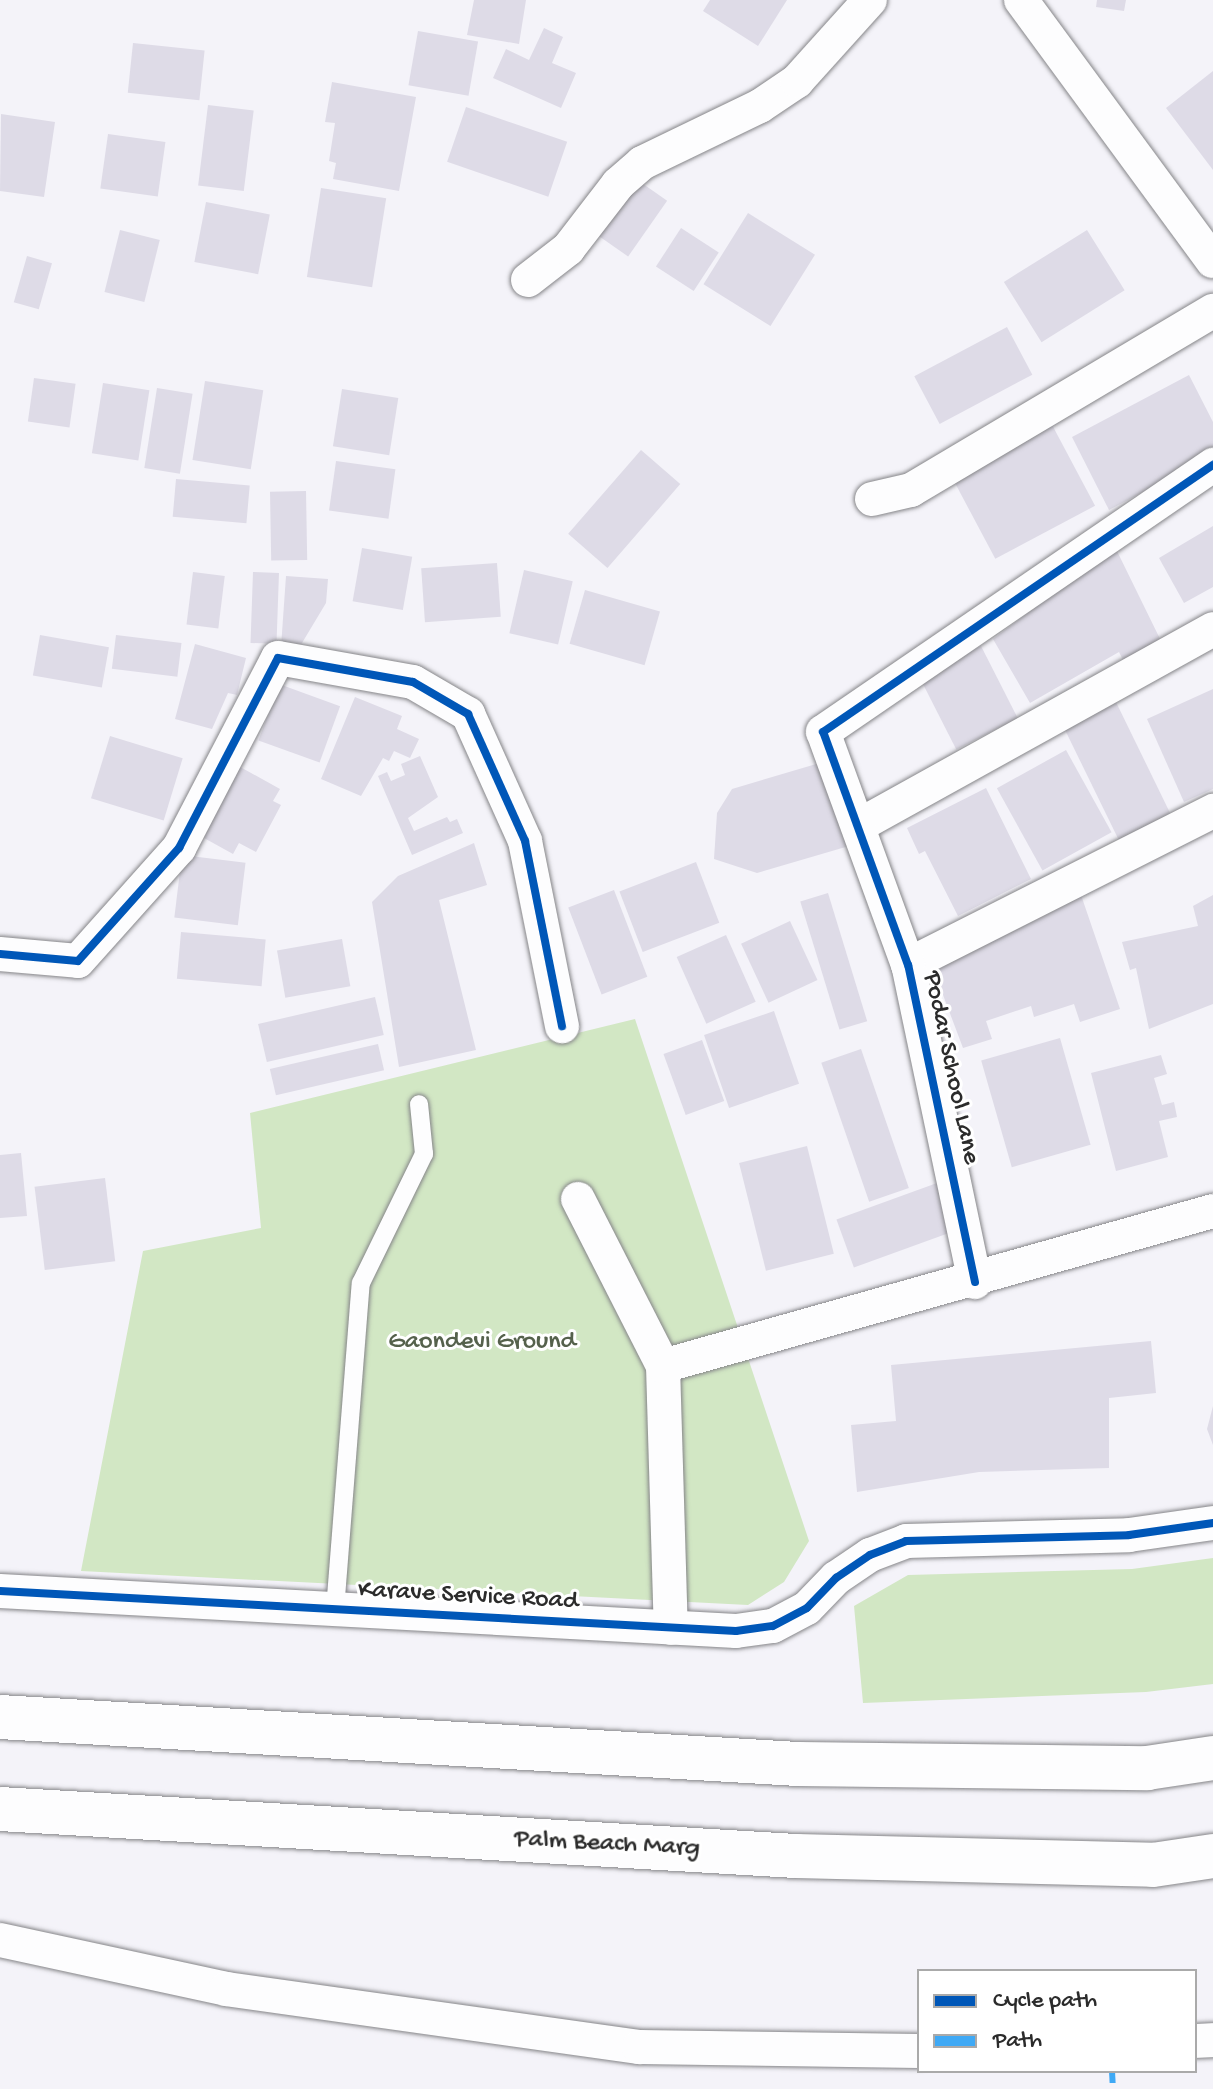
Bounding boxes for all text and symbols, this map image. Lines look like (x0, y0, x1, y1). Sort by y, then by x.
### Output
street label: Podar School Lane (914, 969, 986, 1167)
park label: Gaondevi Ground (388, 1327, 576, 1359)
street label: Karave Service Road (357, 1576, 579, 1618)
street label: Palm Beach Marg (513, 1825, 701, 1865)
legend (917, 1969, 1197, 2073)
text: Cycle path (993, 1987, 1097, 2016)
text: Path (993, 2027, 1042, 2056)

